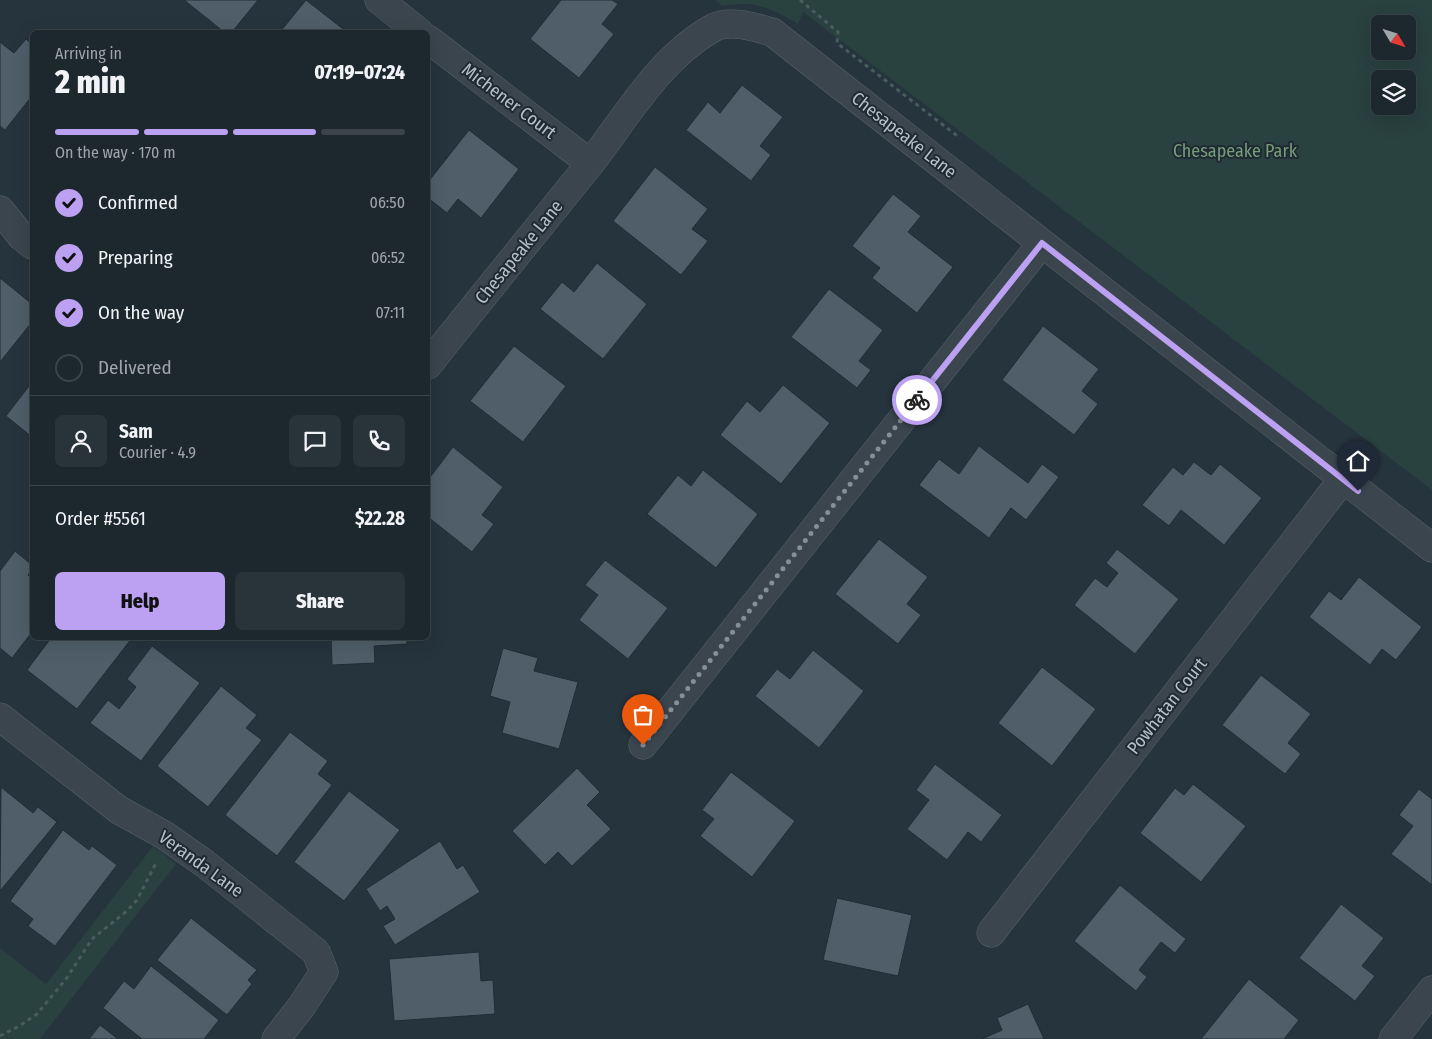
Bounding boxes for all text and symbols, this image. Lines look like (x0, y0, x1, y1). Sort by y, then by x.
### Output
north arrow (1371, 15, 1416, 60)
map controls (1371, 15, 1416, 115)
text: Arriving in (55, 44, 122, 63)
street label: Michener Court (458, 58, 560, 144)
text: 07:19–07:24 (314, 61, 405, 84)
text: 2 min (55, 63, 126, 101)
button: layers (1371, 70, 1416, 115)
street label: Chesapeake Lane (847, 87, 961, 183)
park label: Chesapeake Park (1173, 140, 1298, 162)
text: On the way · 170 m (55, 143, 175, 162)
icon: check (55, 189, 83, 217)
text: Confirmed (98, 191, 178, 214)
text: 06:50 (370, 193, 405, 212)
street label: Chesapeake Lane (470, 196, 568, 308)
icon: check (55, 244, 83, 272)
text: Preparing (98, 246, 173, 269)
text: 06:52 (371, 248, 405, 267)
icon: check (55, 299, 83, 327)
text: On the way (98, 301, 184, 324)
text: 07:11 (375, 303, 405, 322)
text: Delivered (98, 356, 172, 379)
courier (892, 375, 942, 425)
icon: bike (903, 386, 931, 414)
button: person (55, 415, 107, 467)
button: chat (289, 415, 341, 467)
button: phone (353, 415, 405, 467)
text: Sam (119, 420, 153, 443)
pin (1337, 440, 1379, 491)
text: Courier · 4.9 (119, 443, 196, 462)
icon: home (1344, 447, 1372, 475)
text: Order #5561 (55, 507, 146, 530)
text: $22.28 (355, 507, 405, 530)
button: Help (55, 572, 225, 630)
button: Share (235, 572, 405, 630)
street label: Powhatan Court (1122, 653, 1212, 759)
pin (622, 694, 664, 745)
icon: bag (629, 701, 657, 729)
street label: Veranda Lane (154, 826, 248, 902)

